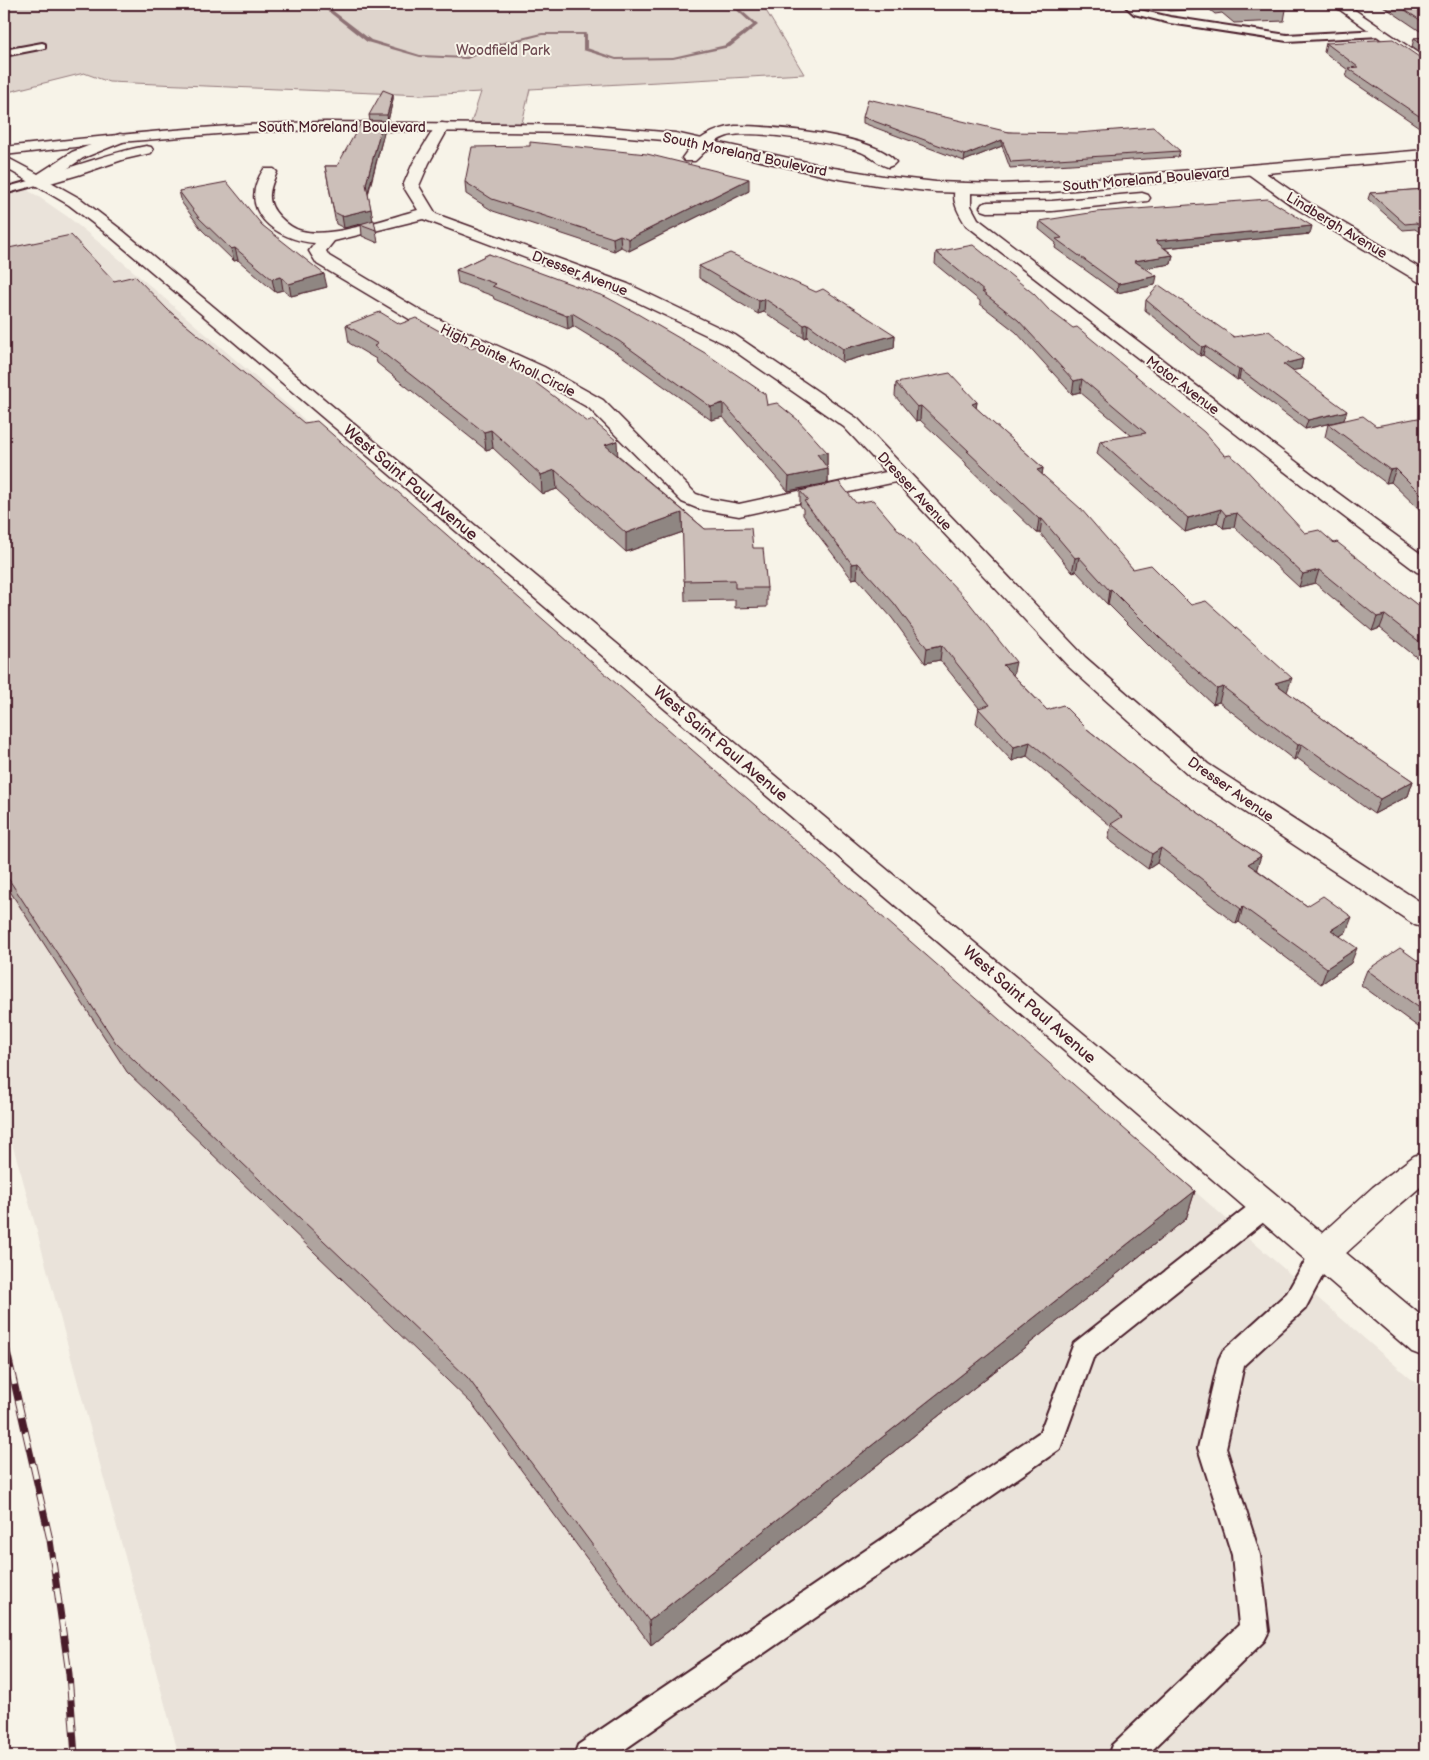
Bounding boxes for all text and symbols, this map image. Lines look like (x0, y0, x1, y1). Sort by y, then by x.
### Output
park label: Woodfield Park (456, 42, 550, 59)
street label: South Moreland Boulevard (258, 119, 426, 136)
street label: South Moreland Boulevard (661, 129, 829, 180)
street label: South Moreland Boulevard (1062, 164, 1230, 195)
street label: Lindbergh Avenue (1283, 189, 1390, 262)
street label: Dresser Avenue (530, 247, 630, 300)
street label: High Pointe Knoll Circle (437, 320, 578, 401)
street label: Motor Avenue (1143, 352, 1223, 419)
street label: West Saint Paul Avenue (339, 421, 482, 545)
street label: Dresser Avenue (874, 449, 955, 534)
street label: West Saint Paul Avenue (649, 682, 792, 806)
street label: Dresser Avenue (1184, 753, 1277, 825)
street label: West Saint Paul Avenue (959, 942, 1100, 1068)

